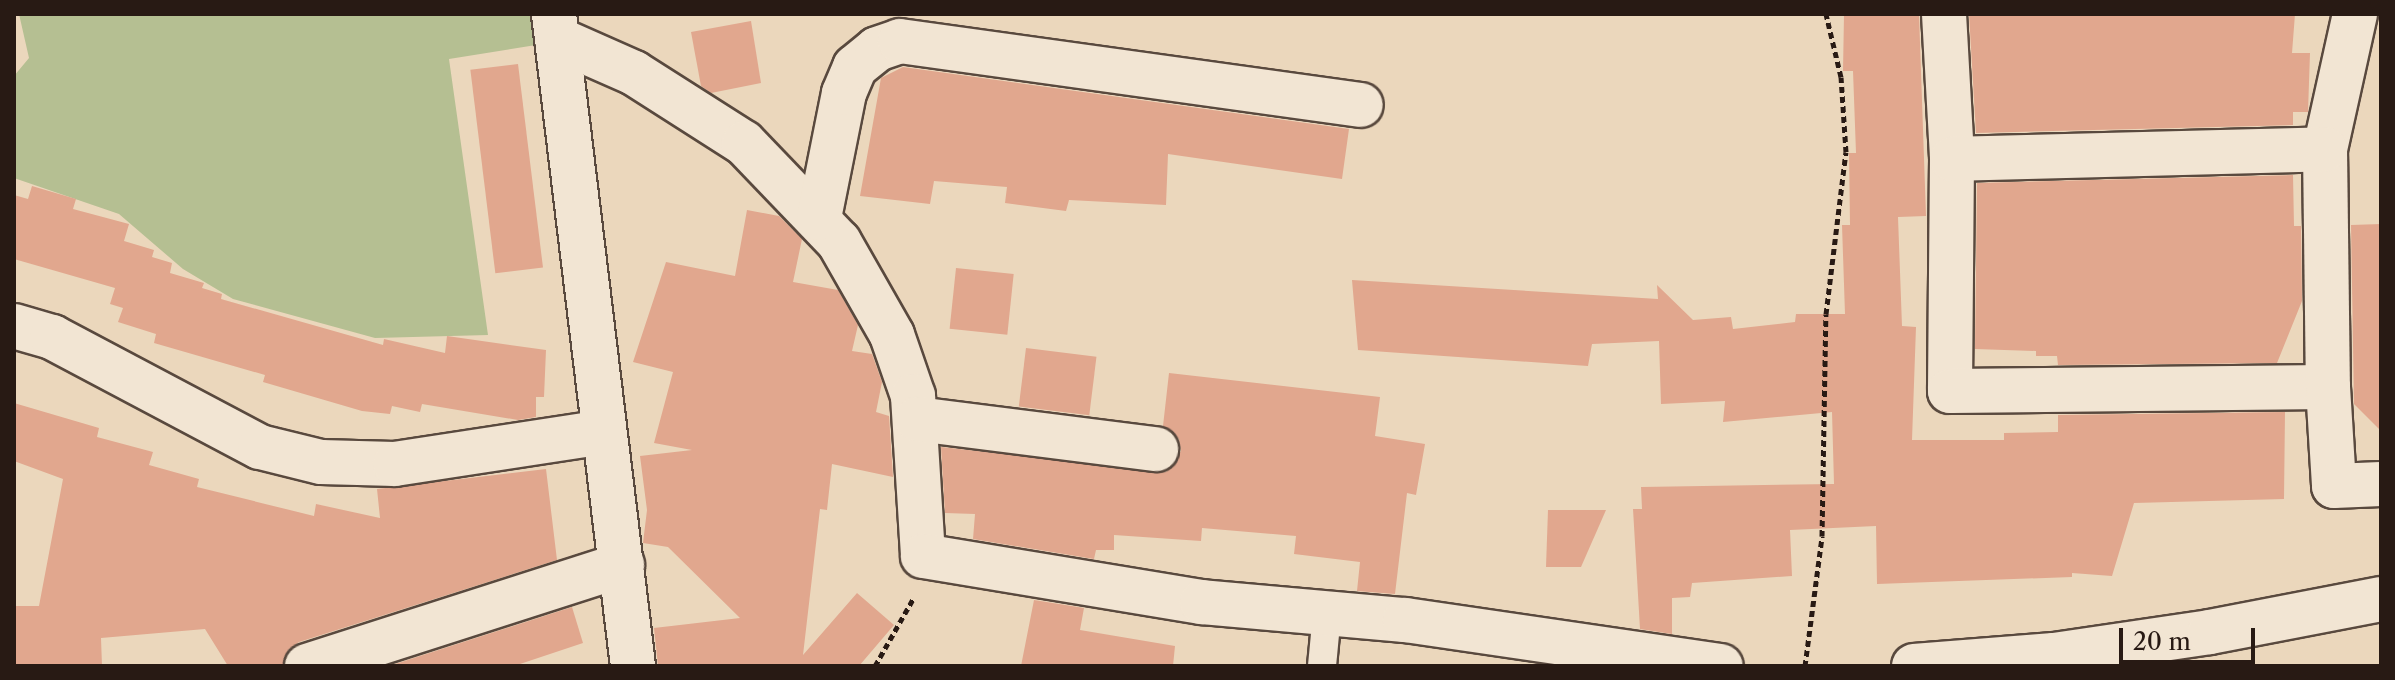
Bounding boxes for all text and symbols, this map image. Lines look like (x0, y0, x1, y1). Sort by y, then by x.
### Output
scale bar (2123, 612, 2259, 662)
text: 20 m (2133, 627, 2191, 656)

